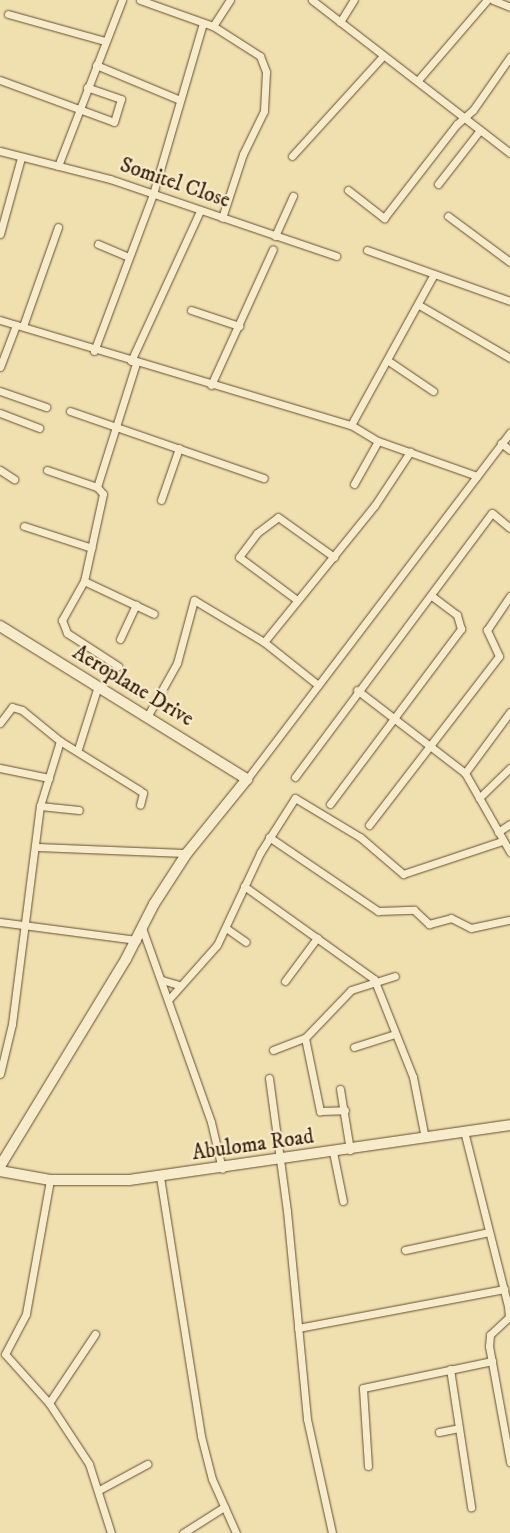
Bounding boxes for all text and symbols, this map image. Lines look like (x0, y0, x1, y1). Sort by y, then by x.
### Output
street label: Somitel Close (117, 152, 233, 214)
street label: Aeroplane Drive (68, 640, 198, 732)
street label: Abuloma Road (191, 1124, 315, 1166)

